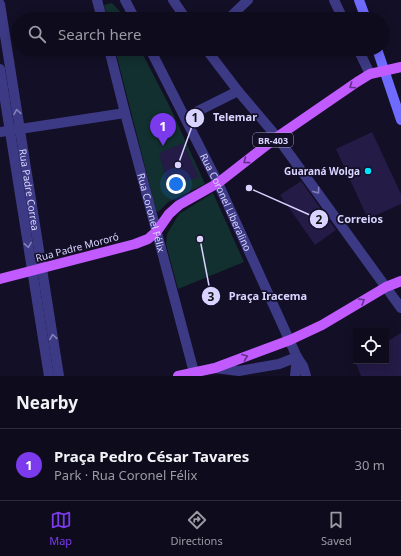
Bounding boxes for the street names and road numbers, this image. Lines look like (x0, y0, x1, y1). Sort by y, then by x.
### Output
road number: BR-403 (253, 133, 293, 147)
street label: Rua Padre Correa (16, 148, 43, 231)
street label: Rua Coronel Liberalino (197, 151, 255, 253)
street label: Rua Coronel Félix (134, 171, 169, 254)
street label: Rua Padre Mororó (34, 229, 120, 265)

